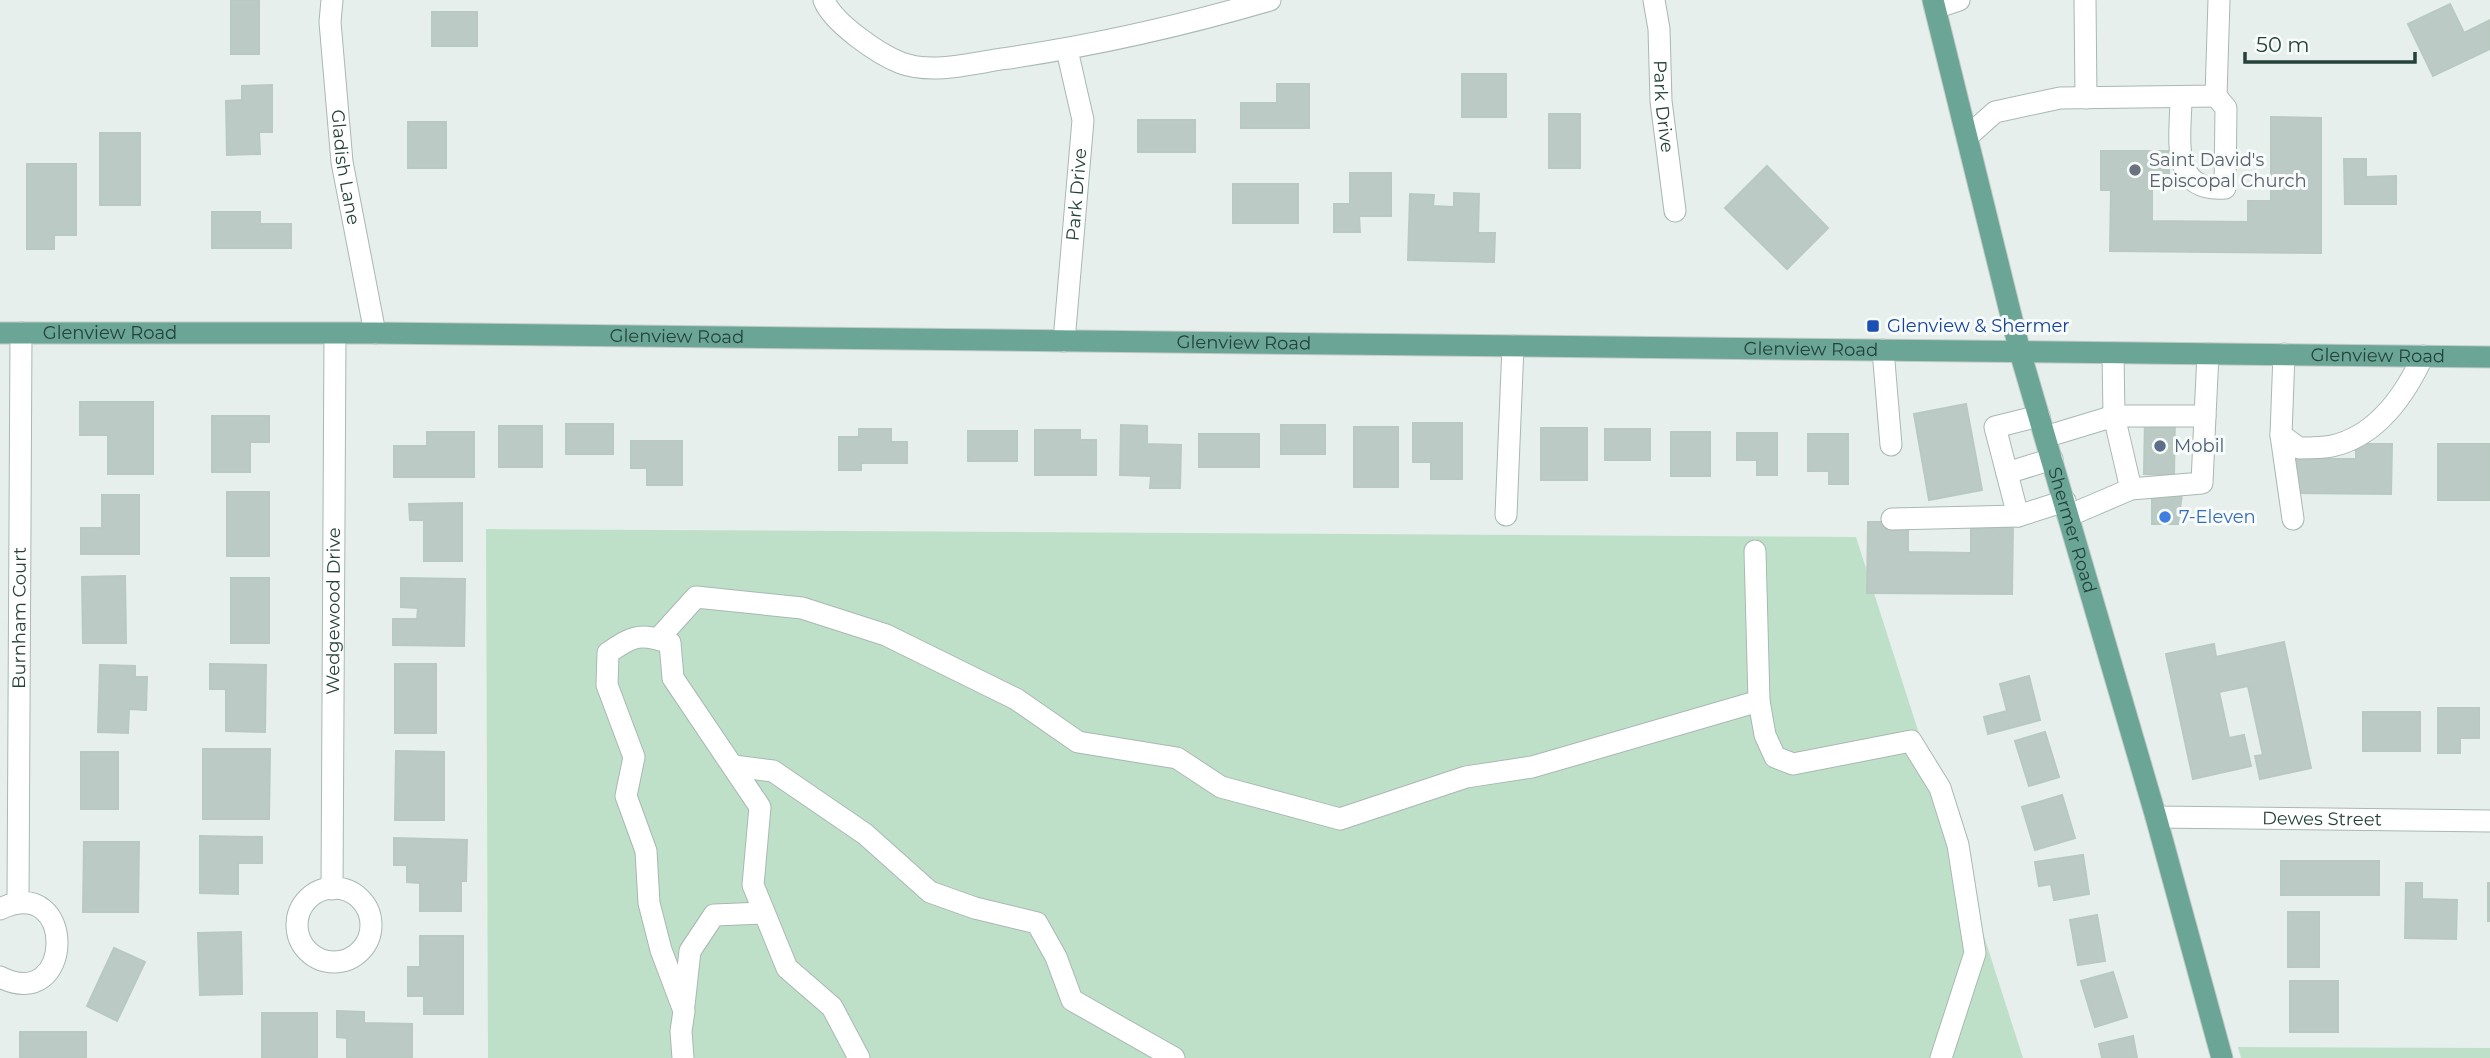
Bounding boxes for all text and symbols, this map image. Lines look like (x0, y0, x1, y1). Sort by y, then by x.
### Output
scale bar (2245, 21, 2415, 65)
text: 50 m (2256, 32, 2310, 57)
street label: Park Drive (1649, 60, 1679, 154)
street label: Gladish Lane (327, 108, 365, 227)
street label: Park Drive (1062, 147, 1092, 242)
place label: Saint David's Episcopal Church (2149, 149, 2307, 192)
marker: Saint David's Episcopal Church (2127, 162, 2143, 178)
place label: Glenview & Shermer (1887, 315, 2070, 337)
marker: Glenview & Shermer (1865, 318, 1881, 334)
street label: Glenview Road (43, 322, 177, 344)
street label: Glenview Road (610, 325, 744, 348)
street label: Glenview Road (1177, 331, 1311, 355)
street label: Glenview Road (1743, 338, 1878, 361)
street label: Glenview Road (2310, 344, 2445, 367)
place label: Mobil (2174, 435, 2224, 457)
marker: Mobil (2152, 438, 2168, 454)
street label: Shermer Road (2043, 464, 2101, 596)
place label: 7-Eleven (2179, 506, 2256, 528)
marker: 7-Eleven (2157, 509, 2173, 525)
street label: Wedgewood Drive (322, 527, 345, 695)
street label: Burnham Court (8, 547, 31, 689)
street label: Dewes Street (2262, 807, 2382, 831)

